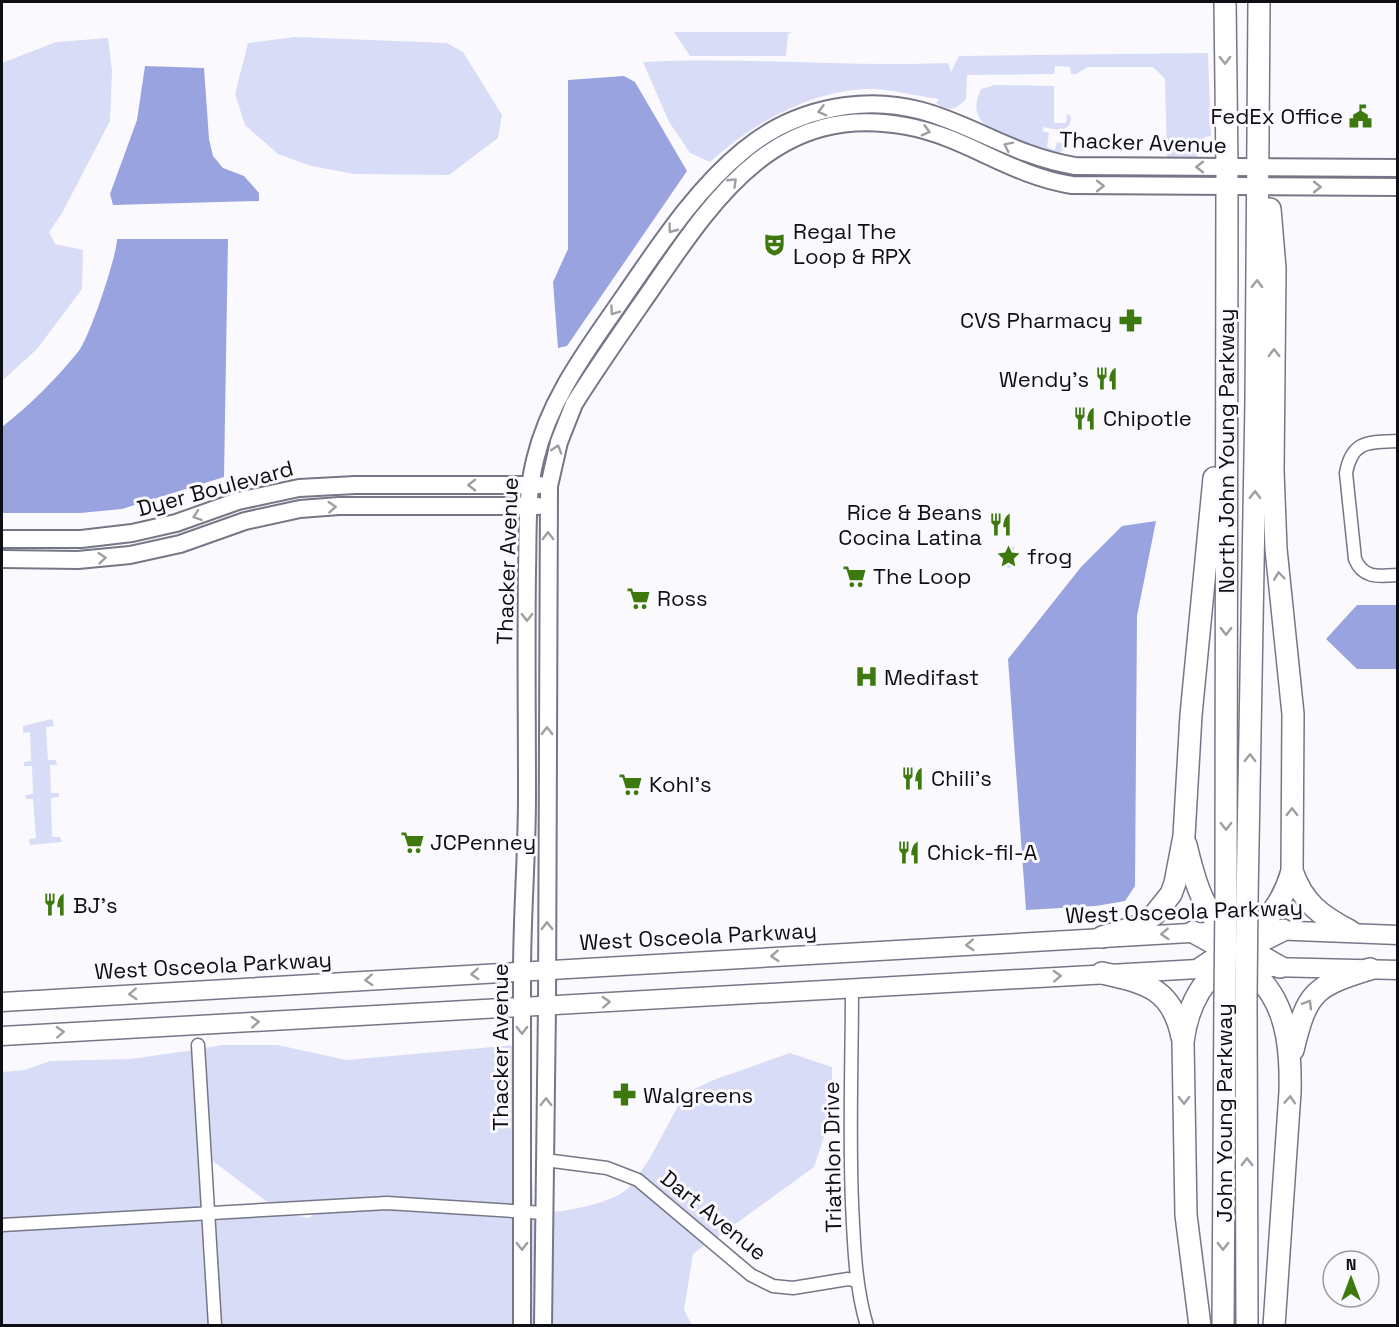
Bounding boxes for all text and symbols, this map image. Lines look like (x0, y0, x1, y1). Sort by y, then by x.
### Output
one-way arrow (1219, 55, 1231, 64)
place label: FedEx Office (1210, 102, 1343, 130)
public building icon: FedEx Office (1348, 103, 1374, 129)
one-way arrow (817, 104, 828, 116)
one-way arrow (921, 123, 931, 136)
street label: Thacker Avenue (1059, 125, 1227, 159)
one-way arrow (1004, 142, 1015, 154)
one-way arrow (1195, 161, 1204, 174)
one-way arrow (726, 179, 737, 190)
one-way arrow (1095, 179, 1104, 192)
one-way arrow (1312, 181, 1321, 193)
place label: Regal The Loop & RPX (793, 217, 912, 270)
one-way arrow (669, 223, 680, 234)
theatre icon: Regal The Loop & RPX (762, 231, 788, 257)
one-way arrow (1251, 280, 1263, 289)
one-way arrow (610, 304, 621, 315)
place label: CVS Pharmacy (960, 306, 1112, 334)
pharmacy icon: CVS Pharmacy (1117, 307, 1143, 333)
street label: North John Young Parkway (1212, 308, 1240, 594)
one-way arrow (1268, 348, 1280, 357)
place label: Wendy's (999, 365, 1089, 393)
restaurant icon: Wendy's (1094, 366, 1120, 392)
place label: Chipotle (1103, 404, 1192, 432)
restaurant icon: Chipotle (1072, 405, 1098, 431)
one-way arrow (550, 444, 562, 455)
street label: Dyer Boulevard (134, 454, 296, 522)
street label: Thacker Avenue (490, 477, 524, 645)
one-way arrow (468, 479, 477, 491)
one-way arrow (1248, 490, 1261, 499)
place label: Rice & Beans Cocina Latina (838, 498, 982, 551)
one-way arrow (328, 500, 337, 513)
one-way arrow (192, 508, 203, 521)
restaurant icon: Rice & Beans Cocina Latina (987, 512, 1013, 538)
one-way arrow (542, 531, 554, 540)
place label: frog (1027, 542, 1072, 570)
place icon: frog (996, 543, 1022, 569)
one-way arrow (97, 552, 106, 565)
place label: The Loop (873, 562, 971, 590)
supermarket icon: The Loop (842, 563, 868, 589)
one-way arrow (1273, 571, 1286, 581)
place label: Ross (657, 584, 708, 612)
supermarket icon: Ross (626, 585, 652, 611)
one-way arrow (520, 613, 533, 622)
one-way arrow (1220, 626, 1232, 635)
place label: Medifast (884, 663, 979, 691)
hospital icon: Medifast (853, 664, 879, 690)
one-way arrow (541, 726, 553, 735)
one-way arrow (1244, 753, 1256, 762)
place label: Chili's (931, 764, 992, 792)
restaurant icon: Chili's (900, 765, 926, 791)
place label: Kohl's (649, 770, 711, 798)
supermarket icon: Kohl's (618, 771, 644, 797)
one-way arrow (1286, 808, 1299, 817)
one-way arrow (1220, 821, 1232, 830)
place label: JCPenney (430, 828, 536, 856)
supermarket icon: JCPenney (399, 829, 425, 855)
place label: Chick-fil-A (927, 838, 1037, 866)
restaurant icon: Chick-fil-A (896, 839, 922, 865)
place label: BJ's (73, 891, 118, 919)
restaurant icon: BJ's (42, 892, 68, 918)
street label: West Osceola Parkway (1065, 893, 1303, 929)
street label: West Osceola Parkway (578, 916, 818, 956)
one-way arrow (541, 921, 553, 930)
one-way arrow (1160, 927, 1169, 940)
one-way arrow (966, 938, 975, 951)
street label: West Osceola Parkway (93, 945, 333, 985)
one-way arrow (771, 950, 780, 963)
street label: Thacker Avenue (486, 963, 514, 1131)
one-way arrow (470, 967, 479, 980)
one-way arrow (1052, 969, 1061, 982)
one-way arrow (364, 973, 373, 986)
one-way arrow (128, 987, 137, 1000)
one-way arrow (601, 995, 610, 1008)
one-way arrow (1301, 1000, 1313, 1010)
street label: John Young Parkway (1210, 1003, 1238, 1223)
one-way arrow (250, 1015, 259, 1028)
one-way arrow (516, 1025, 528, 1034)
one-way arrow (55, 1026, 64, 1039)
place label: Walgreens (643, 1081, 753, 1109)
street label: Triathlon Drive (817, 1081, 847, 1233)
pharmacy icon: Walgreens (612, 1082, 638, 1108)
one-way arrow (1283, 1095, 1296, 1104)
one-way arrow (1178, 1096, 1190, 1105)
one-way arrow (540, 1097, 552, 1106)
one-way arrow (1240, 1158, 1253, 1167)
street label: Dart Avenue (655, 1164, 773, 1266)
one-way arrow (516, 1241, 528, 1250)
one-way arrow (1217, 1242, 1229, 1251)
north arrow (1321, 1249, 1381, 1309)
text: N (1346, 1254, 1356, 1275)

